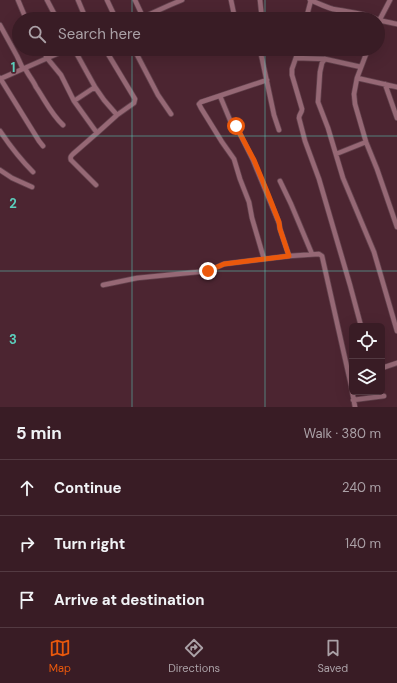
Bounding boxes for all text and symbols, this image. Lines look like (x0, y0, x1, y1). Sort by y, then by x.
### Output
search box (12, 12, 385, 56)
icon: search (26, 23, 48, 45)
text: Search here (58, 24, 141, 44)
text: 1 (11, 59, 15, 76)
route start (227, 117, 245, 135)
text: 2 (9, 195, 17, 212)
route end (199, 262, 217, 280)
map controls (349, 323, 385, 395)
button: locate (349, 323, 385, 359)
text: 3 (9, 331, 17, 348)
button: layers (349, 359, 385, 395)
text: 5 min (16, 422, 62, 444)
text: Walk · 380 m (304, 425, 381, 442)
icon: ahead (16, 477, 38, 499)
text: Continue (54, 478, 122, 498)
text: 240 m (342, 479, 381, 496)
icon: right (16, 533, 38, 555)
text: Turn right (54, 534, 125, 554)
text: 140 m (345, 535, 381, 552)
icon: arrive (16, 589, 38, 611)
text: Arrive at destination (54, 590, 205, 610)
tab: Map (49, 637, 71, 675)
tab: Directions (168, 637, 220, 675)
tab: Saved (317, 637, 348, 675)

